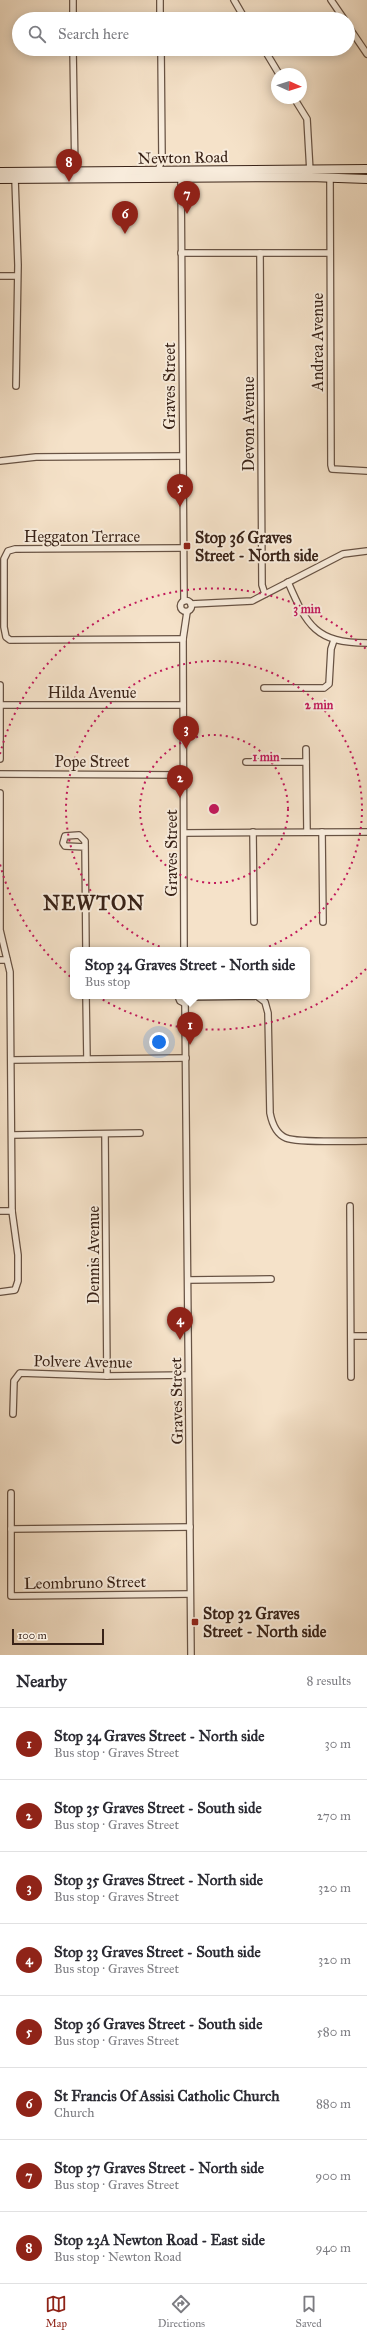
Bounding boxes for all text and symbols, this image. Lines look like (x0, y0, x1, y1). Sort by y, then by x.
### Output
search box (12, 12, 355, 56)
icon: search (26, 23, 48, 45)
text: Search here (58, 25, 129, 43)
north arrow (271, 68, 307, 104)
street label: Newton Road (138, 147, 228, 168)
pin: 8 (56, 149, 82, 182)
pin: 7 (174, 181, 200, 214)
pin: 6 (112, 201, 138, 234)
street label: Andrea Avenue (308, 293, 327, 392)
street label: Graves Street (160, 342, 179, 430)
street label: Devon Avenue (239, 376, 258, 472)
pin: 5 (167, 474, 193, 507)
street label: Heggaton Terrace (24, 527, 141, 547)
place label: Stop 36 Graves Street - North side (195, 528, 319, 565)
marker: Stop 36 Graves Street - North side (182, 541, 192, 551)
text: 3 min (293, 602, 321, 617)
street label: Hilda Avenue (48, 683, 137, 702)
text: 2 min (305, 698, 334, 712)
pin: 3 (173, 716, 199, 749)
text: 1 min (252, 750, 280, 764)
street label: Pope Street (55, 752, 130, 771)
pin: 2 (167, 765, 193, 798)
centre of rings (207, 802, 221, 816)
street label: Graves Street (162, 809, 181, 897)
district label: NEWTON (43, 891, 145, 915)
popup (70, 947, 310, 999)
text: Stop 34 Graves Street - North side (85, 956, 295, 974)
text: Bus stop (85, 974, 130, 990)
pin: 1 (177, 1012, 203, 1045)
your location (149, 1032, 169, 1052)
street label: Dennis Avenue (84, 1206, 103, 1304)
pin: 4 (167, 1307, 193, 1340)
street label: Polvere Avenue (33, 1351, 133, 1372)
street label: Graves Street (166, 1357, 187, 1445)
street label: Leombruno Street (24, 1572, 147, 1593)
place label: Stop 32 Graves Street - North side (203, 1604, 327, 1641)
marker: Stop 32 Graves Street - North side (190, 1617, 200, 1627)
scale bar (12, 1627, 104, 1646)
text: 100 m (18, 1629, 47, 1642)
text: Nearby (16, 1671, 67, 1692)
text: 8 results (307, 1673, 351, 1689)
text: Stop 34 Graves Street - North side (54, 1727, 264, 1745)
text: 1 (26, 1736, 32, 1752)
text: 30 m (325, 1736, 351, 1752)
text: Bus stop · Graves Street (54, 1745, 179, 1761)
text: Stop 35 Graves Street - South side (54, 1799, 262, 1817)
text: 2 (26, 1808, 32, 1824)
text: 270 m (317, 1808, 351, 1824)
text: Bus stop · Graves Street (54, 1817, 179, 1833)
text: Stop 35 Graves Street - North side (54, 1871, 263, 1889)
text: 3 (26, 1880, 32, 1896)
text: 320 m (318, 1880, 351, 1896)
text: Bus stop · Graves Street (54, 1889, 179, 1905)
text: Stop 33 Graves Street - South side (54, 1943, 261, 1961)
text: 4 (25, 1952, 33, 1968)
text: 320 m (318, 1952, 351, 1968)
text: Bus stop · Graves Street (54, 1961, 179, 1977)
text: Stop 36 Graves Street - South side (54, 2015, 262, 2033)
text: 5 (26, 2024, 32, 2040)
text: 580 m (317, 2024, 351, 2040)
text: Bus stop · Graves Street (54, 2033, 179, 2049)
text: St Francis Of Assisi Catholic Church (54, 2087, 280, 2105)
text: 6 (26, 2096, 32, 2112)
text: 880 m (316, 2096, 351, 2112)
text: Church (54, 2105, 94, 2121)
text: Stop 37 Graves Street - North side (54, 2159, 264, 2177)
text: 7 (26, 2168, 32, 2184)
text: 900 m (315, 2168, 351, 2184)
text: Bus stop · Graves Street (54, 2177, 179, 2193)
text: Stop 23A Newton Road - East side (54, 2231, 265, 2249)
text: 8 (26, 2240, 32, 2256)
text: 940 m (315, 2240, 351, 2256)
text: Bus stop · Newton Road (54, 2249, 182, 2265)
tab: Map (45, 2293, 67, 2330)
tab: Directions (158, 2293, 205, 2330)
tab: Saved (296, 2293, 322, 2330)

